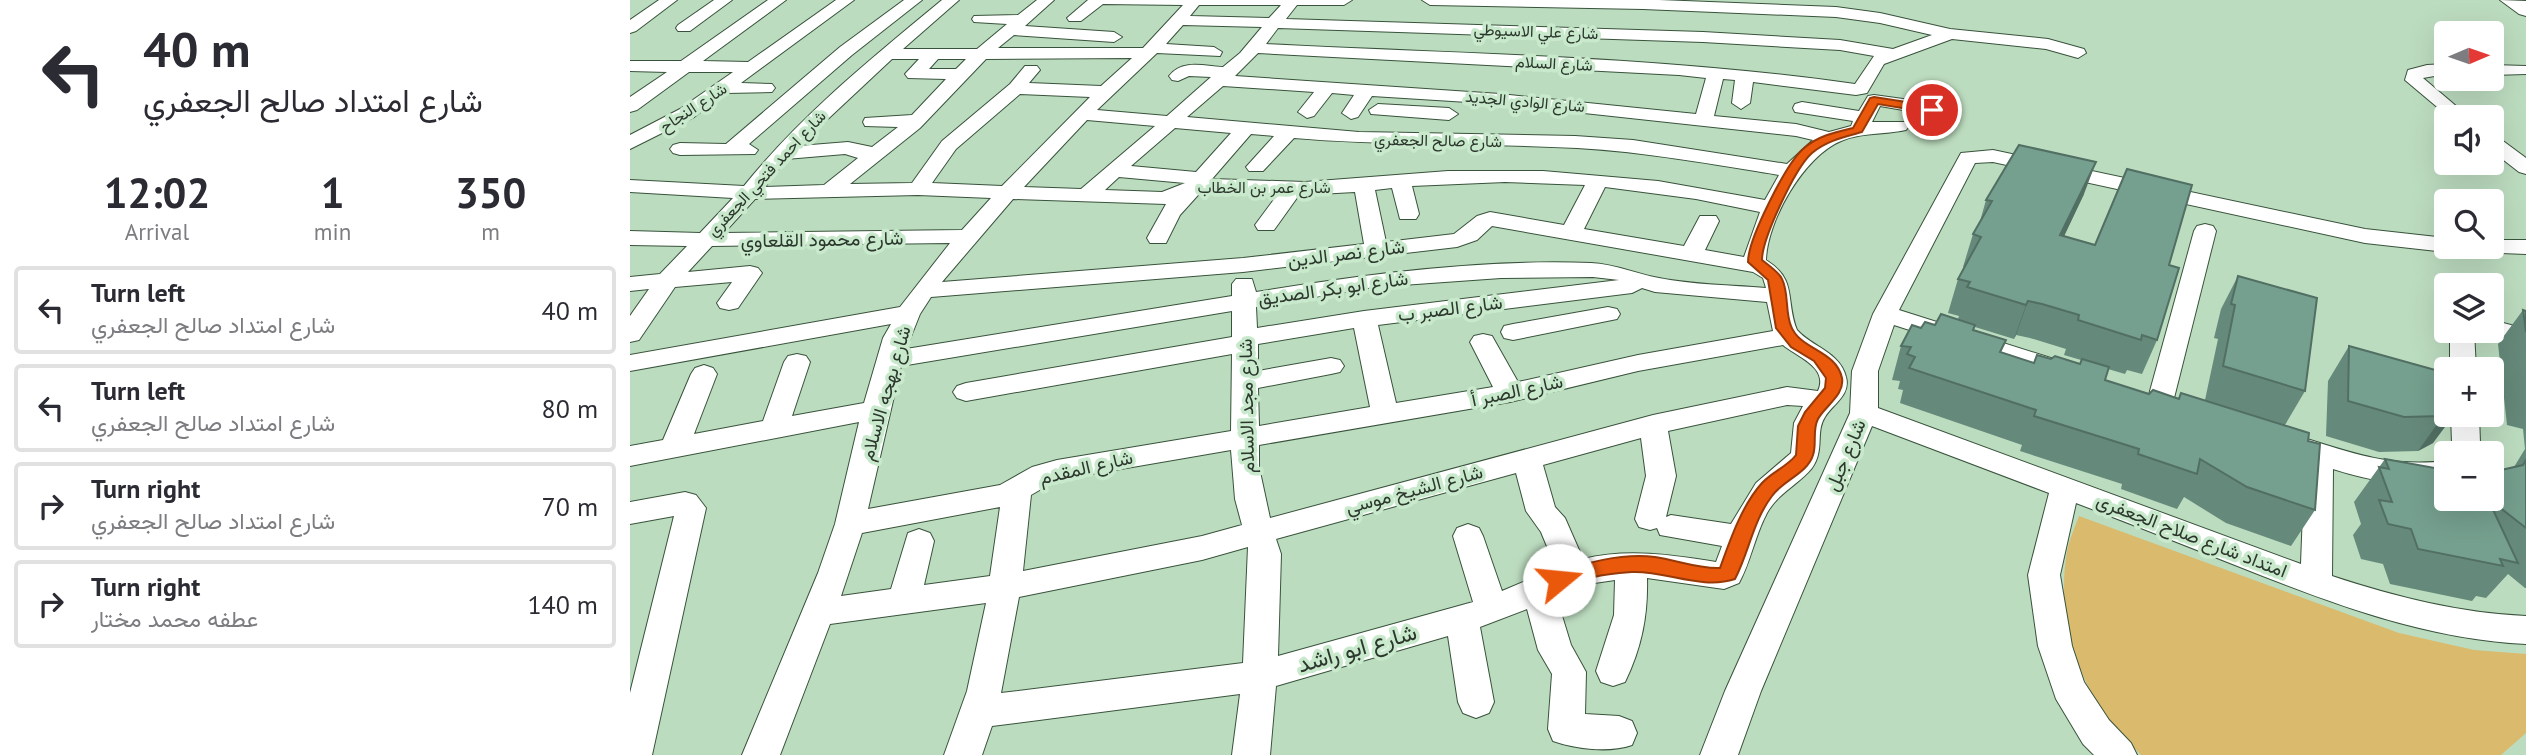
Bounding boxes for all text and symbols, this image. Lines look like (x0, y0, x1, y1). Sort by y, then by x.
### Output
text: 40 m (143, 17, 250, 81)
street label: شارع علي الاسيوطي (1473, 19, 1599, 47)
north arrow (2434, 21, 2504, 91)
map controls (2434, 21, 2504, 511)
icon: left (28, 28, 119, 119)
street label: شارع السلام (1515, 51, 1593, 77)
street label: شارع النجاح (656, 78, 731, 138)
text: شارع امتداد صالح الجعفري (143, 79, 483, 121)
pin (1902, 80, 1962, 140)
street label: شارع الوادي الجديد (1464, 86, 1586, 120)
icon: arrive (1913, 91, 1951, 129)
button: sound (2434, 105, 2504, 175)
street label: شارع احمد فتحي الجعفري (702, 106, 833, 243)
street label: شارع صالح الجعفري (1374, 129, 1502, 155)
text: 12:02 (104, 165, 210, 220)
text: 1 (321, 165, 344, 220)
text: 350 (455, 165, 526, 220)
street label: شارع عمر بن الخطاب (1197, 177, 1331, 199)
button: search (2434, 189, 2504, 259)
text: Arrival (125, 217, 189, 246)
text: min (314, 217, 351, 246)
text: m (481, 217, 500, 246)
street label: شارع محمود القلعاوي (740, 226, 904, 256)
street label: شارع نصر الدين (1286, 234, 1406, 273)
street label: شارع ابو بكر الصديق (1256, 266, 1410, 311)
button: layers (2434, 273, 2504, 343)
text: Turn left (91, 276, 185, 309)
street label: شارع الصبر ب (1396, 290, 1504, 327)
icon: left (32, 291, 70, 329)
text: 40 m (542, 294, 598, 327)
text: شارع امتداد صالح الجعفري (91, 310, 335, 339)
street label: شارع بهجه الاسلام (854, 323, 917, 463)
street label: شارع مجد الاسلام (1233, 339, 1260, 473)
button: + (2434, 357, 2504, 427)
street label: شارع الصبر أ (1469, 369, 1565, 412)
text: Turn left (91, 374, 185, 407)
icon: left (32, 389, 70, 427)
text: 80 m (542, 392, 598, 425)
text: شارع امتداد صالح الجعفري (91, 408, 335, 437)
street label: شارع جبل (1819, 416, 1872, 495)
button: − (2434, 441, 2504, 511)
street label: شارع المقدم (1037, 445, 1135, 490)
street label: شارع الشيخ موسي (1343, 459, 1486, 523)
text: Turn right (91, 472, 200, 505)
icon: right (32, 487, 70, 525)
street label: امتداد شارع صلاح الجعفرى (2093, 488, 2291, 583)
text: 70 m (542, 490, 598, 523)
text: شارع امتداد صالح الجعفري (91, 506, 335, 535)
position arrow (1522, 543, 1596, 617)
text: Turn right (91, 570, 200, 603)
icon: right (32, 585, 70, 623)
text: 140 m (527, 588, 598, 621)
text: عطفه محمد مختار (91, 604, 258, 633)
street label: شارع ابو راشد (1294, 617, 1420, 680)

